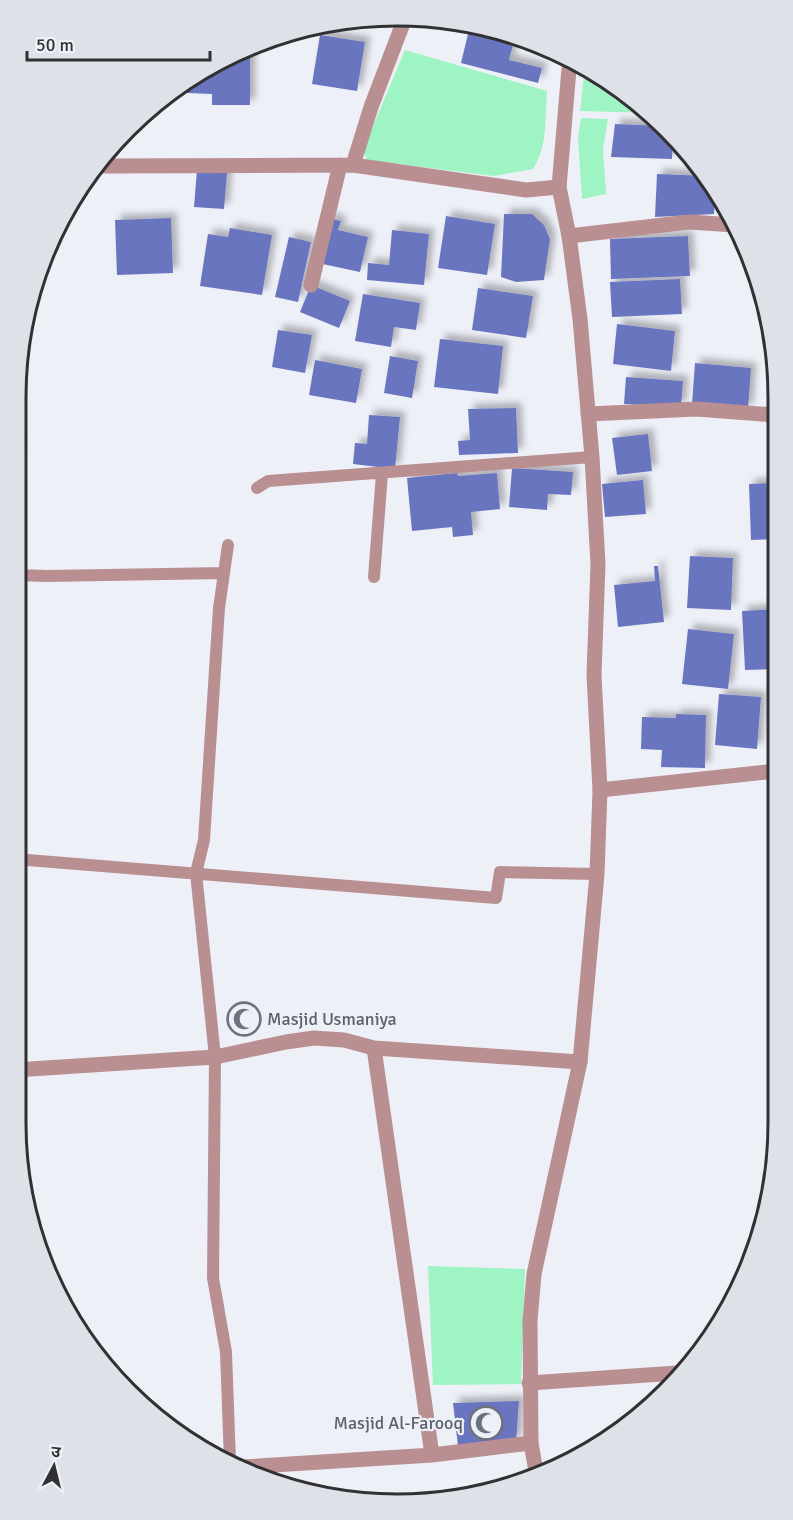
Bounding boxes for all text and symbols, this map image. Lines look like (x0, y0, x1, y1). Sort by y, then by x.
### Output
scale bar (27, 24, 210, 62)
text: 50 m (36, 34, 74, 56)
mosque icon: Masjid Usmaniya (226, 1001, 262, 1037)
place label: Masjid Usmaniya (267, 1008, 397, 1030)
mosque icon: Masjid Al-Farooq (468, 1405, 504, 1441)
place label: Masjid Al-Farooq (333, 1412, 463, 1434)
north arrow (24, 1436, 84, 1496)
text: उ (50, 1442, 62, 1463)

